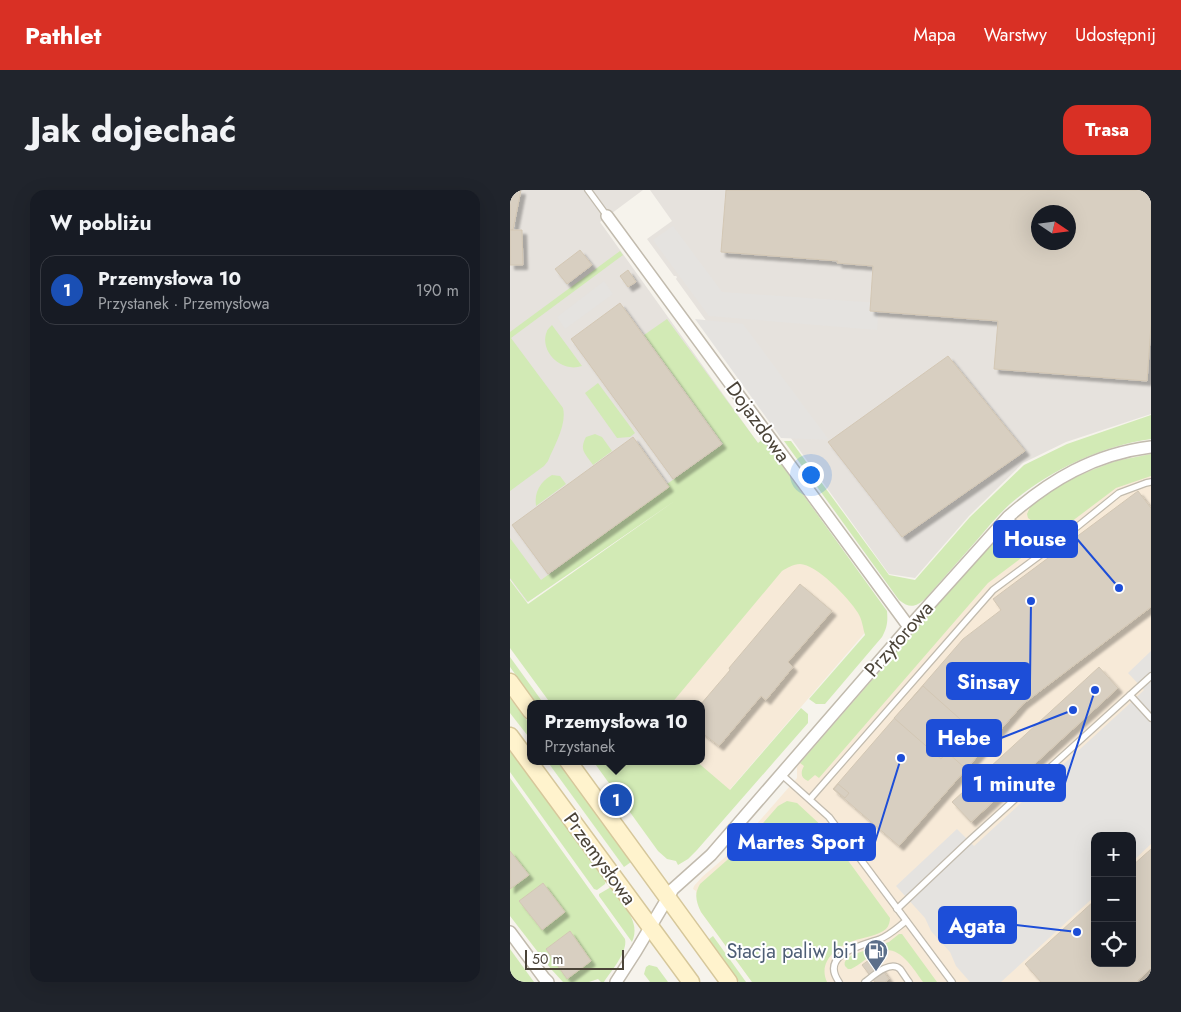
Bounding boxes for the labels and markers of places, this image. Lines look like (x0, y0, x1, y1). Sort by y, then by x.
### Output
callout: House (994, 521, 1077, 557)
callout: Sinsay (947, 663, 1030, 699)
callout: Hebe (927, 720, 1001, 756)
callout: 1 minute (963, 765, 1065, 801)
pin: 1 (600, 781, 632, 819)
callout: Martes Sport (728, 824, 875, 860)
callout: Agata (939, 907, 1016, 943)
place label: Stacja paliw bi1 (726, 937, 858, 966)
fuel station icon: Stacja paliw bi1 (863, 938, 889, 972)

